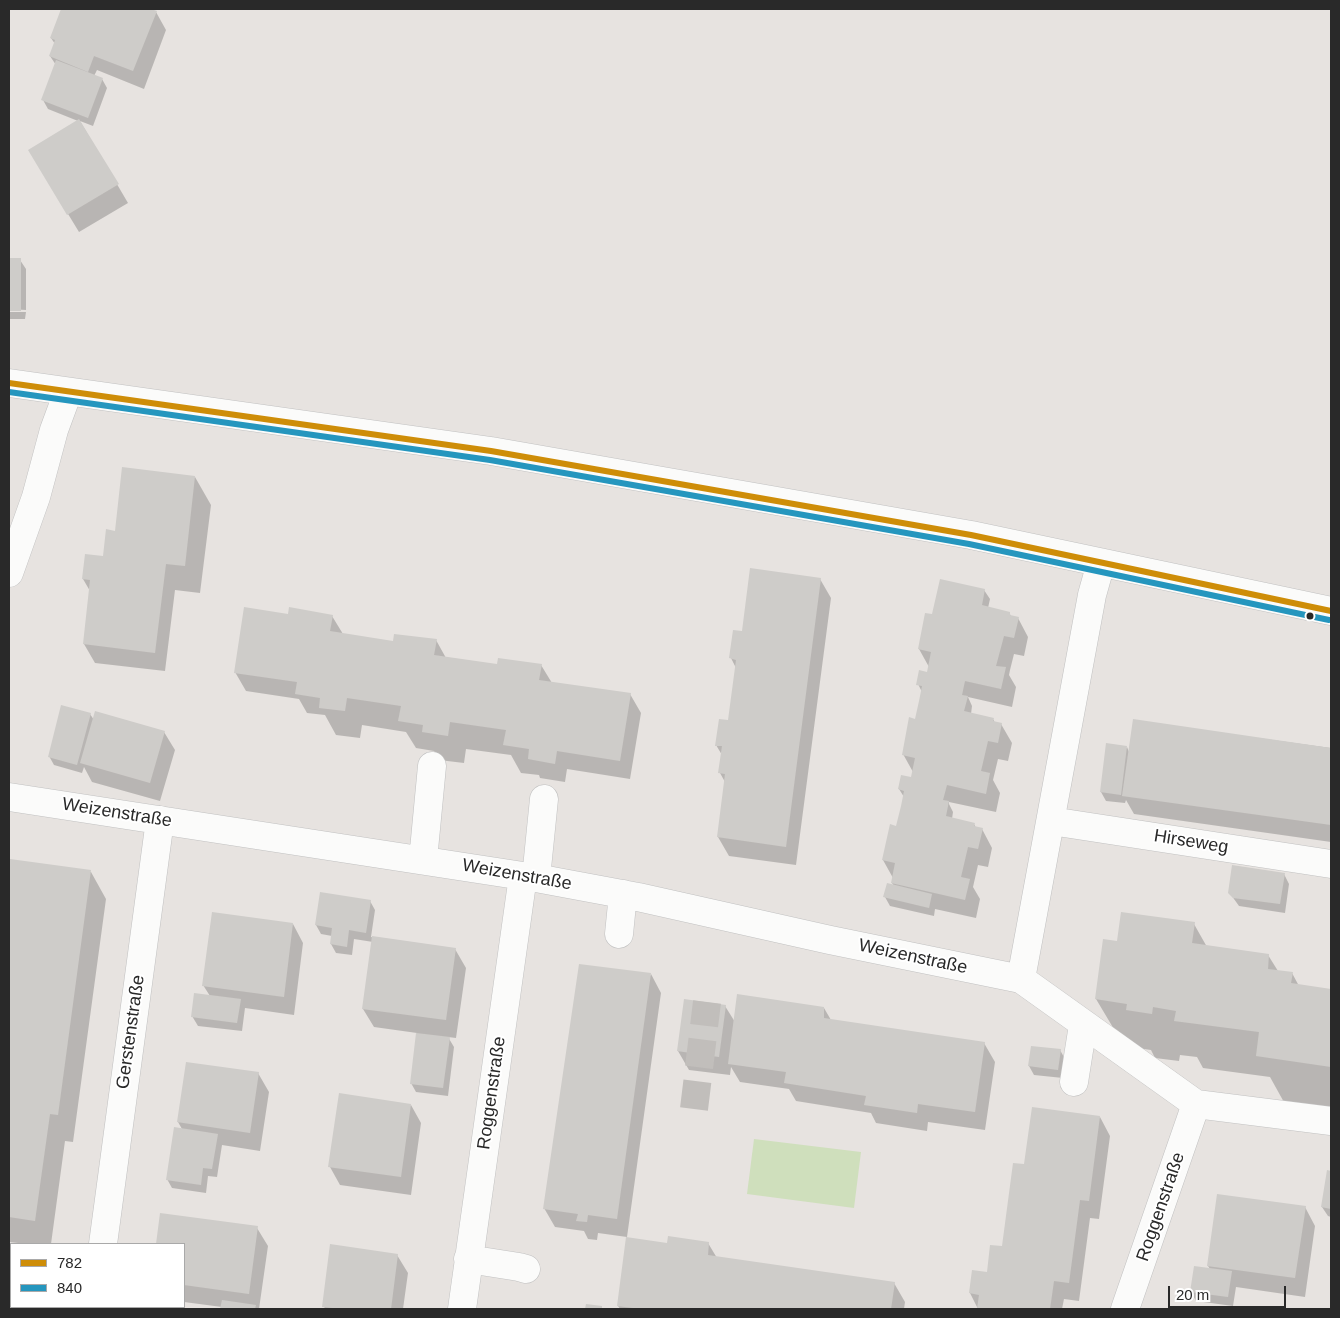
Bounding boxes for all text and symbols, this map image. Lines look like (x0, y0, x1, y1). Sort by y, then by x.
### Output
unlabelled marker (1305, 611, 1315, 621)
street label: Weizenstraße (61, 794, 173, 832)
street label: Hirseweg (1152, 825, 1230, 859)
street label: Weizenstraße (461, 855, 573, 895)
street label: Weizenstraße (857, 935, 969, 979)
street label: Gerstenstraße (112, 974, 150, 1090)
street label: Roggenstraße (473, 1035, 511, 1151)
street label: Roggenstraße (1132, 1150, 1190, 1264)
legend (10, 1243, 185, 1308)
text: 782 (57, 1254, 82, 1271)
scale bar (1170, 1276, 1288, 1308)
text: 840 (57, 1279, 82, 1296)
text: 20 m (1176, 1286, 1209, 1303)

